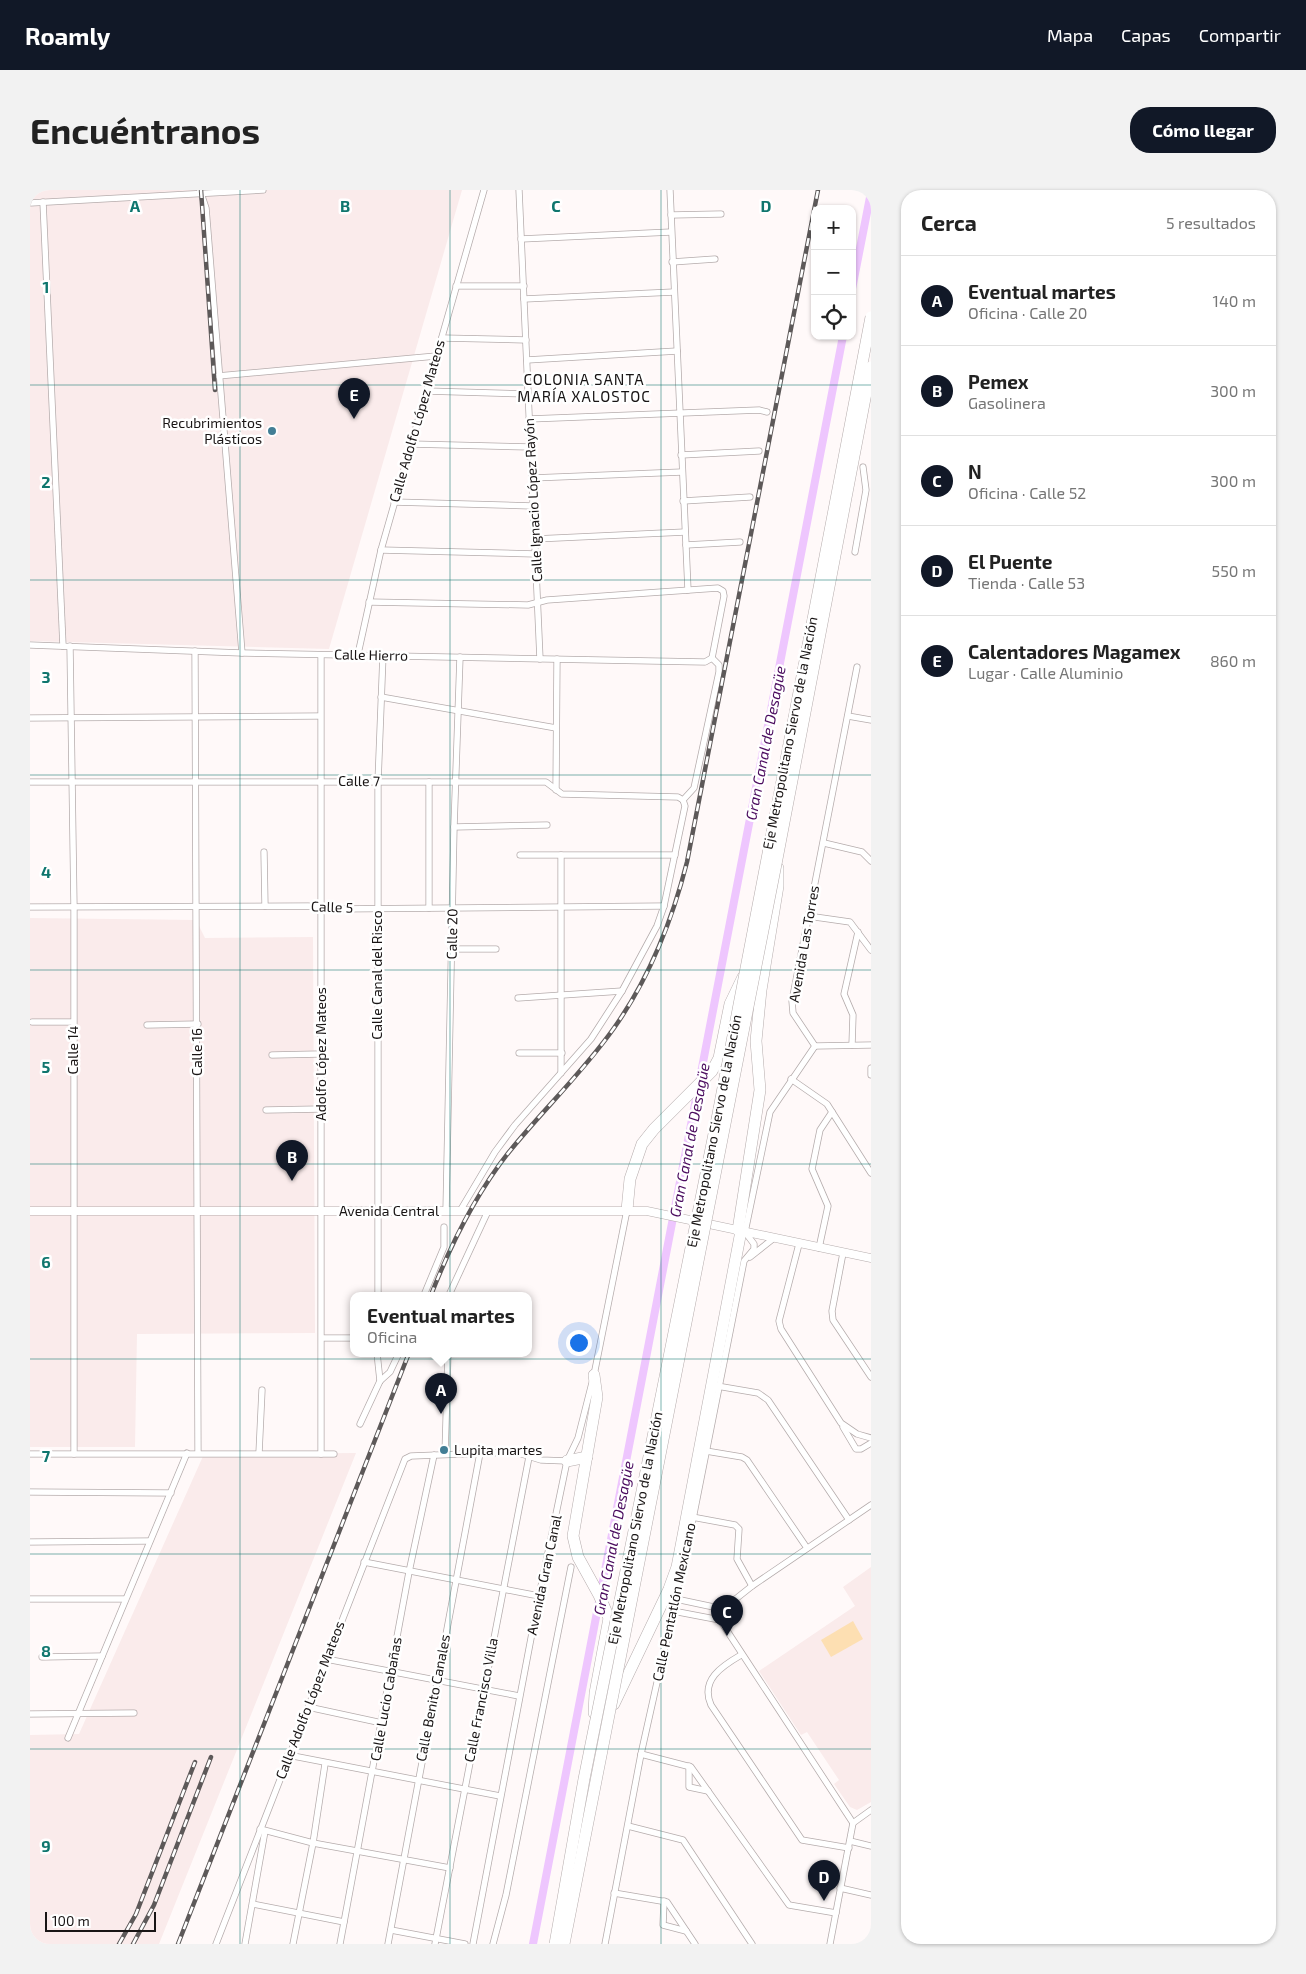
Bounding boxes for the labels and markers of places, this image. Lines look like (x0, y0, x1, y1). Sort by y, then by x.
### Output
pin: E (338, 378, 370, 419)
place label: Recubrimientos Plásticos (162, 414, 262, 447)
marker: Recubrimientos Plásticos (266, 425, 278, 437)
pin: B (276, 1140, 308, 1181)
pin: A (425, 1373, 457, 1414)
place label: Lupita martes (454, 1441, 542, 1458)
marker: Lupita martes (438, 1444, 450, 1456)
pin: C (711, 1595, 743, 1636)
pin: D (808, 1860, 840, 1901)

